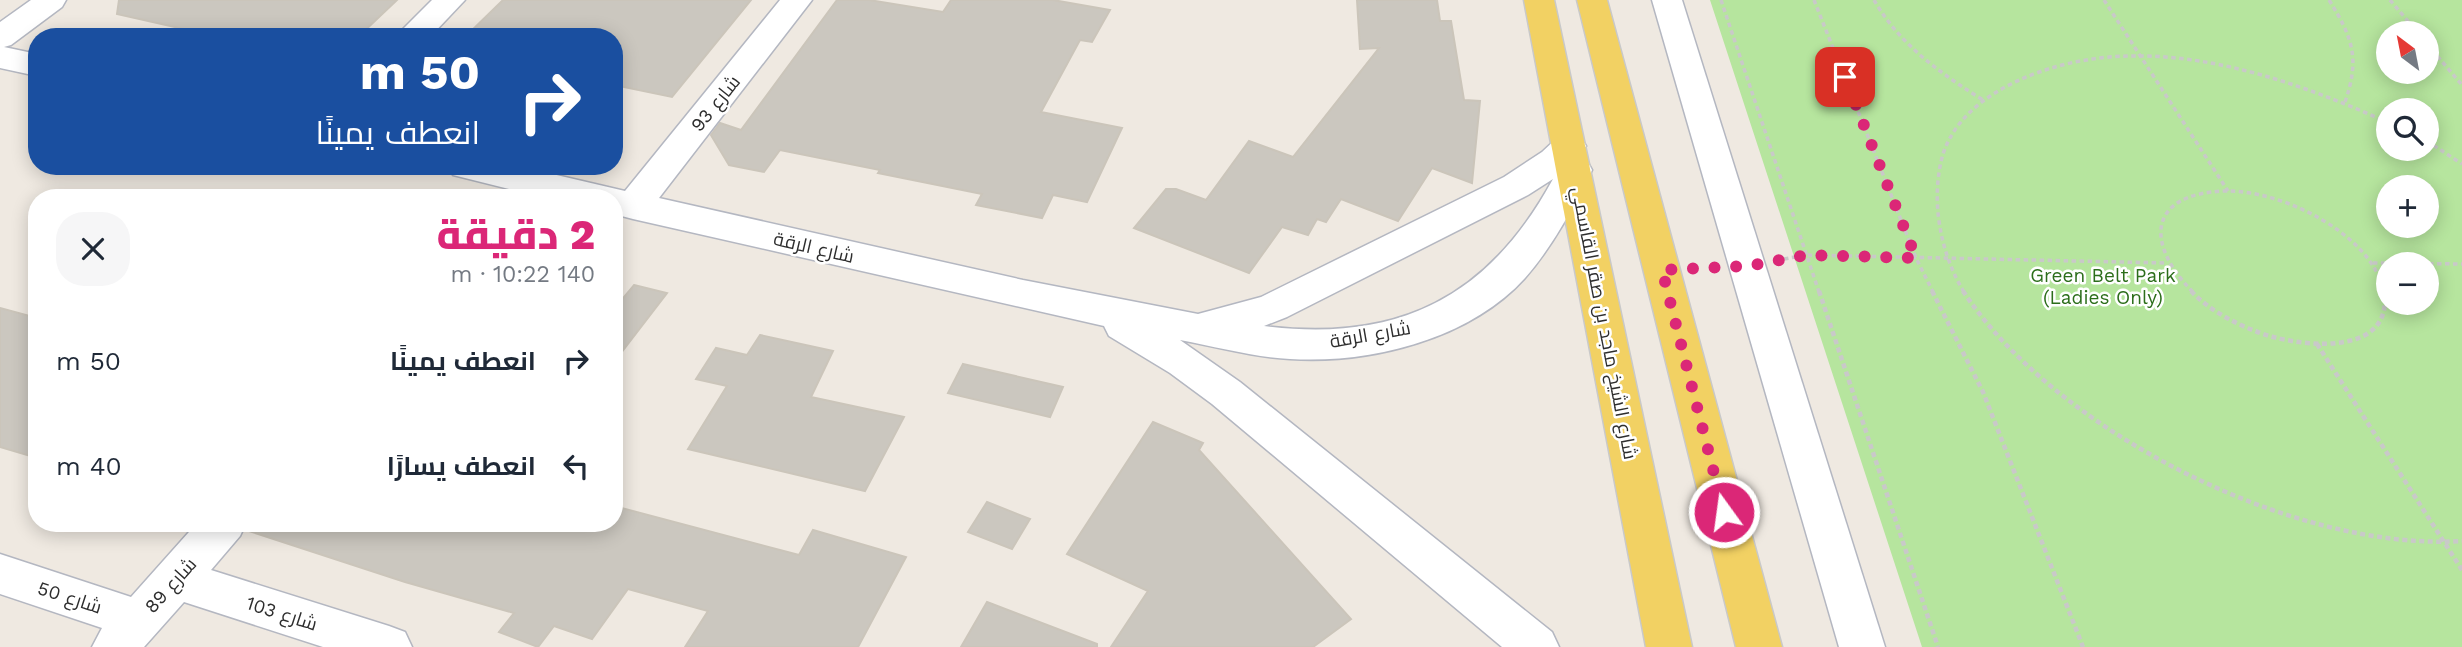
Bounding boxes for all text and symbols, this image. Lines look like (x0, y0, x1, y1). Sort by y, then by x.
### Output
north arrow (2376, 21, 2440, 84)
map controls (2376, 21, 2439, 315)
text: 50 m (360, 43, 480, 101)
pin (1815, 47, 1875, 107)
icon: right (504, 56, 595, 147)
icon: arrive (1826, 58, 1864, 96)
street label: شارع 93 (686, 71, 747, 137)
button: search (2376, 98, 2439, 161)
text: انعطف يمينًا (315, 114, 480, 152)
button: + (2376, 175, 2439, 238)
street label: شارع الشيخ ماجد بن صقر القاسمي (1564, 185, 1642, 462)
text: 2 دقيقة (437, 210, 595, 259)
button: close (56, 212, 130, 286)
street label: شارع الرقة (771, 227, 856, 270)
button: − (2376, 252, 2439, 315)
text: 140 m · 10:22 (451, 261, 595, 288)
park label: Green Belt Park (Ladies Only) (2030, 264, 2176, 309)
street label: شارع الرقة (1328, 316, 1413, 355)
icon: right (557, 342, 595, 380)
text: 50 m (56, 346, 121, 376)
text: انعطف يمينًا (390, 346, 536, 376)
icon: left (557, 447, 595, 485)
text: 40 m (56, 451, 122, 481)
text: انعطف يسارًا (387, 451, 536, 481)
position arrow (1687, 475, 1761, 549)
street label: شارع 89 (139, 553, 203, 619)
street label: شارع 50 (34, 576, 105, 621)
street label: شارع 103 (243, 591, 320, 638)

